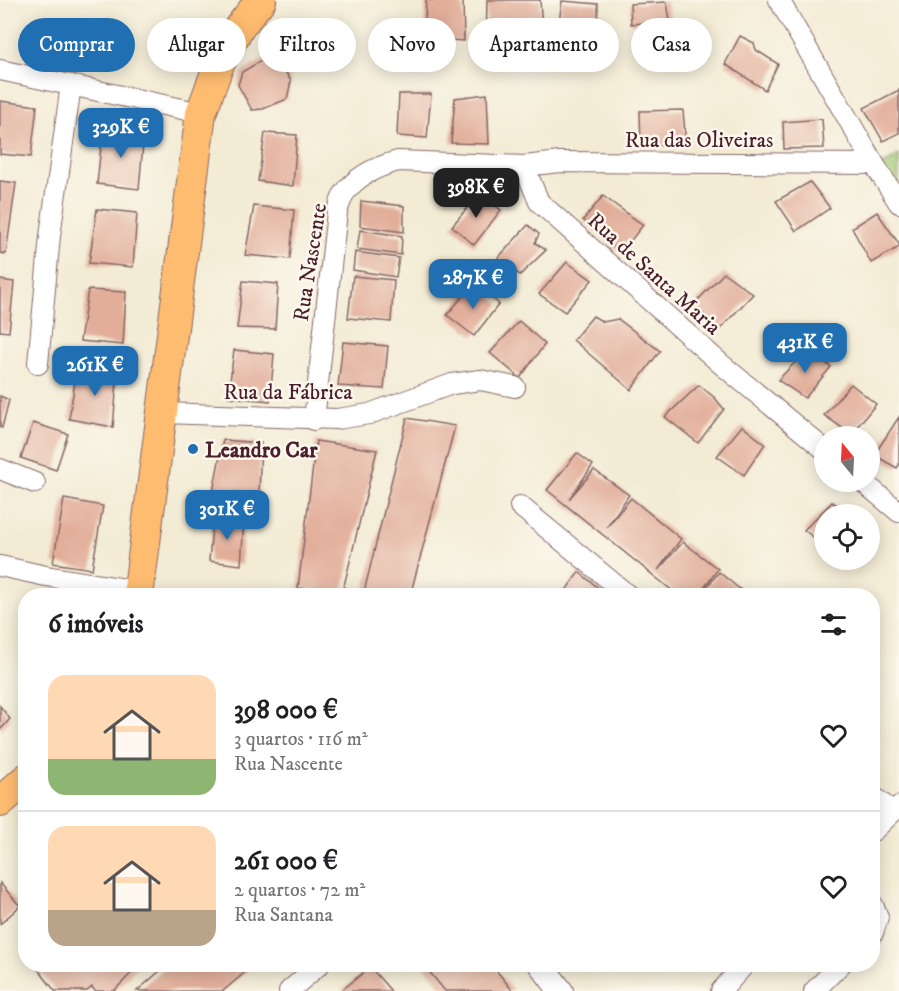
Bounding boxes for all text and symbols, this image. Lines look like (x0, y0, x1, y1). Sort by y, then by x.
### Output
chip: Comprar (18, 18, 135, 72)
chip: Alugar (147, 18, 246, 72)
chip: Filtros (258, 18, 356, 72)
chip: Novo (368, 18, 456, 72)
chip: Apartamento (468, 18, 619, 72)
chip: Casa (631, 18, 712, 72)
pin: 329K € (72, 108, 170, 159)
text: 329K € (92, 115, 150, 140)
street label: Rua das Oliveiras (625, 127, 773, 154)
pin: 398K € (427, 168, 525, 219)
text: 398K € (447, 175, 505, 200)
street label: Rua Nascente (288, 201, 333, 323)
street label: Rua de Santa Maria (582, 207, 727, 342)
pin: 287K € (424, 259, 522, 310)
text: 287K € (443, 266, 503, 291)
pin: 431K € (756, 323, 854, 374)
text: 431K € (777, 330, 833, 355)
pin: 261K € (46, 346, 144, 397)
text: 261K € (66, 353, 124, 378)
street label: Rua da Fábrica (223, 379, 353, 406)
north arrow (814, 426, 880, 492)
map controls (814, 426, 880, 570)
place label: Leandro Car (205, 437, 318, 464)
marker: Leandro Car (186, 442, 200, 456)
pin: 301K € (178, 490, 276, 541)
text: 301K € (199, 497, 255, 522)
button: locate (814, 504, 880, 570)
text: 6 imóveis (48, 608, 143, 641)
icon: filters (817, 608, 850, 641)
text: 398 000 € (234, 694, 338, 727)
icon: home (96, 699, 168, 771)
icon: heart (817, 719, 850, 752)
text: 3 quartos · 116 m² (234, 727, 368, 752)
text: Rua Nascente (234, 752, 343, 777)
text: 261 000 € (234, 845, 338, 878)
icon: home (96, 850, 168, 922)
icon: heart (817, 870, 850, 903)
text: 2 quartos · 72 m² (234, 878, 365, 903)
text: Rua Santana (234, 903, 333, 928)

